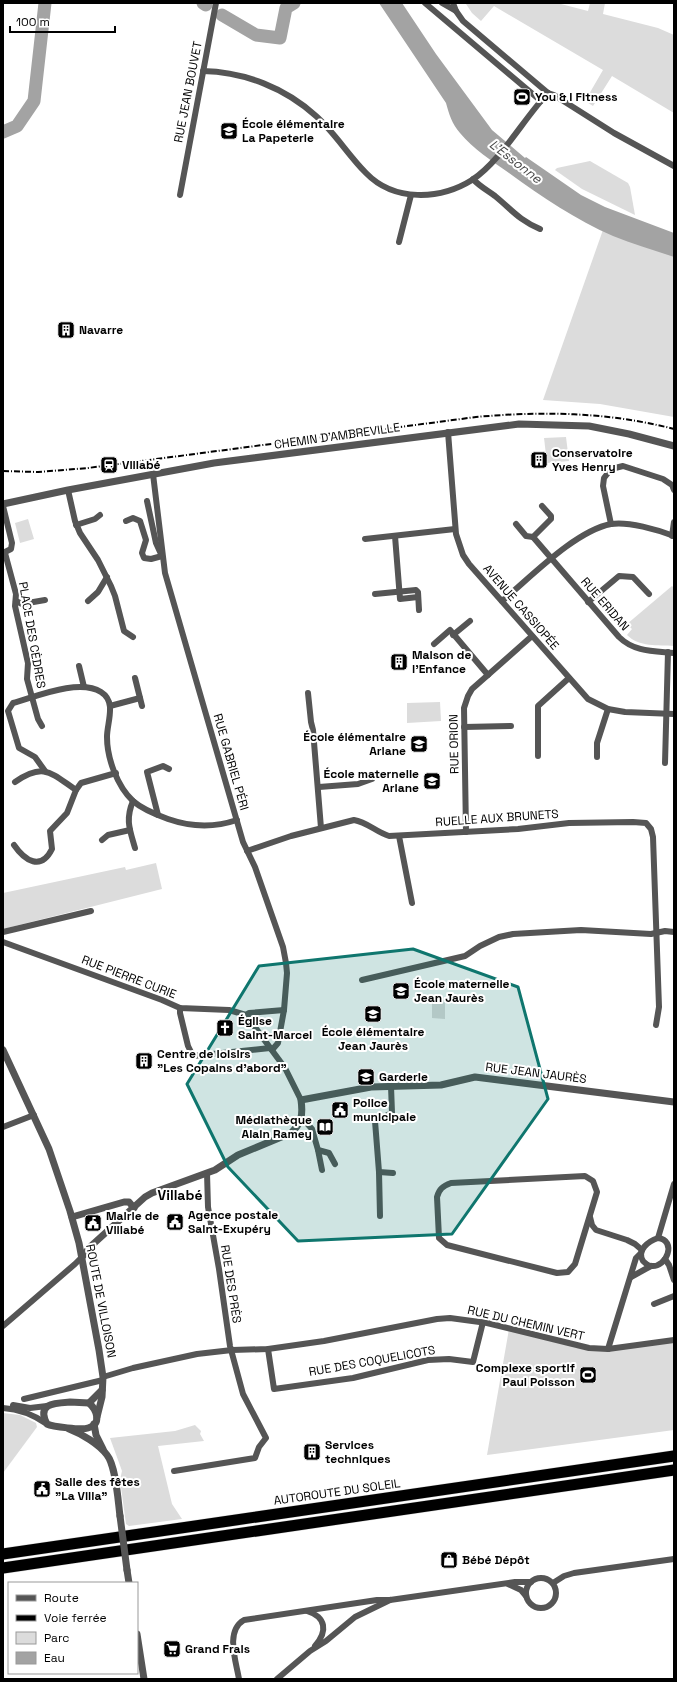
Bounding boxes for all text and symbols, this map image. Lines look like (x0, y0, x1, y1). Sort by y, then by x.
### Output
scale bar (10, 8, 115, 34)
text: 100 m (16, 14, 50, 30)
street label: RUE JEAN BOUVET (170, 40, 206, 144)
sports icon: You & I Fitness (512, 87, 532, 107)
place label: You & I Fitness (535, 89, 618, 105)
place label: École élémentaire La Papeterie (242, 116, 345, 146)
school or university icon: École élémentaire La Papeterie (219, 121, 239, 141)
water label: L'Essonne (486, 136, 546, 188)
building icon: Navarre (56, 320, 76, 340)
place label: Navarre (79, 322, 123, 338)
street label: CHEMIN D'AMBREVILLE (273, 419, 401, 453)
place label: Conservatoire Yves Henry (552, 445, 633, 475)
building icon: Conservatoire Yves Henry (529, 450, 549, 470)
station icon: Villabé (99, 455, 119, 475)
place label: Villabé (122, 457, 161, 473)
street label: AVENUE CASSIOPÉE (479, 561, 563, 653)
street label: RUE ERIDAN (577, 574, 633, 634)
street label: PLACE DES CÈDRES (15, 580, 49, 690)
place label: Maison de l'Enfance (412, 647, 471, 677)
building icon: Maison de l'Enfance (389, 652, 409, 672)
street label: RUE GABRIEL PÉRI (210, 712, 252, 812)
street label: RUE ORION (445, 714, 463, 774)
place label: École élémentaire Ariane (303, 729, 406, 759)
school or university icon: École élémentaire Ariane (409, 734, 429, 754)
place label: École maternelle Ariane (324, 766, 419, 796)
school or university icon: École maternelle Ariane (422, 771, 442, 791)
street label: RUELLE AUX BRUNETS (435, 806, 559, 830)
street label: RUE PIERRE CURIE (79, 952, 179, 1003)
place label: École maternelle Jean Jaurès (414, 976, 510, 1006)
school or university icon: École maternelle Jean Jaurès (391, 981, 411, 1001)
school or university icon: École élémentaire Jean Jaurès (363, 1004, 383, 1024)
place label: Église Saint-Marcel (238, 1013, 312, 1043)
church icon: Église Saint-Marcel (215, 1018, 235, 1038)
place label: École élémentaire Jean Jaurès (322, 1024, 424, 1054)
place label: Centre de loisirs "Les Copains d'abord" (157, 1046, 287, 1076)
building icon: Centre de loisirs "Les Copains d'abord" (134, 1051, 154, 1071)
street label: RUE JEAN JAURÈS (485, 1059, 587, 1087)
school or university icon: Garderie (356, 1067, 376, 1087)
place label: Garderie (379, 1069, 428, 1085)
place label: Police municipale (353, 1095, 416, 1125)
public building icon: Police municipale (330, 1100, 350, 1120)
place label: Médiathèque Alain Ramey (235, 1112, 312, 1142)
library icon: Médiathèque Alain Ramey (315, 1117, 335, 1137)
district label: Villabé (158, 1186, 202, 1204)
place label: Agence postale Saint-Exupéry (188, 1207, 278, 1237)
place label: Mairie de Villabé (106, 1208, 159, 1238)
public building icon: Agence postale Saint-Exupéry (165, 1212, 185, 1232)
public building icon: Mairie de Villabé (83, 1213, 103, 1233)
street label: ROUTE DE VILLOISON (82, 1243, 120, 1359)
street label: RUE DES PRÈS (217, 1244, 245, 1324)
street label: RUE DU CHEMIN VERT (466, 1302, 586, 1344)
street label: RUE DES COQUELICOTS (308, 1342, 436, 1380)
place label: Complexe sportif Paul Poisson (476, 1360, 575, 1390)
sports icon: Complexe sportif Paul Poisson (578, 1365, 598, 1385)
place label: Services techniques (325, 1437, 390, 1467)
building icon: Services techniques (302, 1442, 322, 1462)
place label: Salle des fêtes "La Villa" (55, 1474, 140, 1504)
street label: AUTOROUTE DU SOLEIL (273, 1475, 402, 1509)
public building icon: Salle des fêtes "La Villa" (32, 1479, 52, 1499)
shop icon: Bébé Dépôt (439, 1550, 459, 1570)
place label: Bébé Dépôt (462, 1552, 530, 1568)
legend (8, 1582, 138, 1674)
text: Route (44, 1590, 79, 1606)
text: Voie ferrée (44, 1610, 107, 1626)
text: Parc (44, 1630, 69, 1646)
supermarket icon: Grand Frais (162, 1639, 182, 1659)
place label: Grand Frais (185, 1641, 250, 1657)
text: Eau (44, 1650, 65, 1666)

